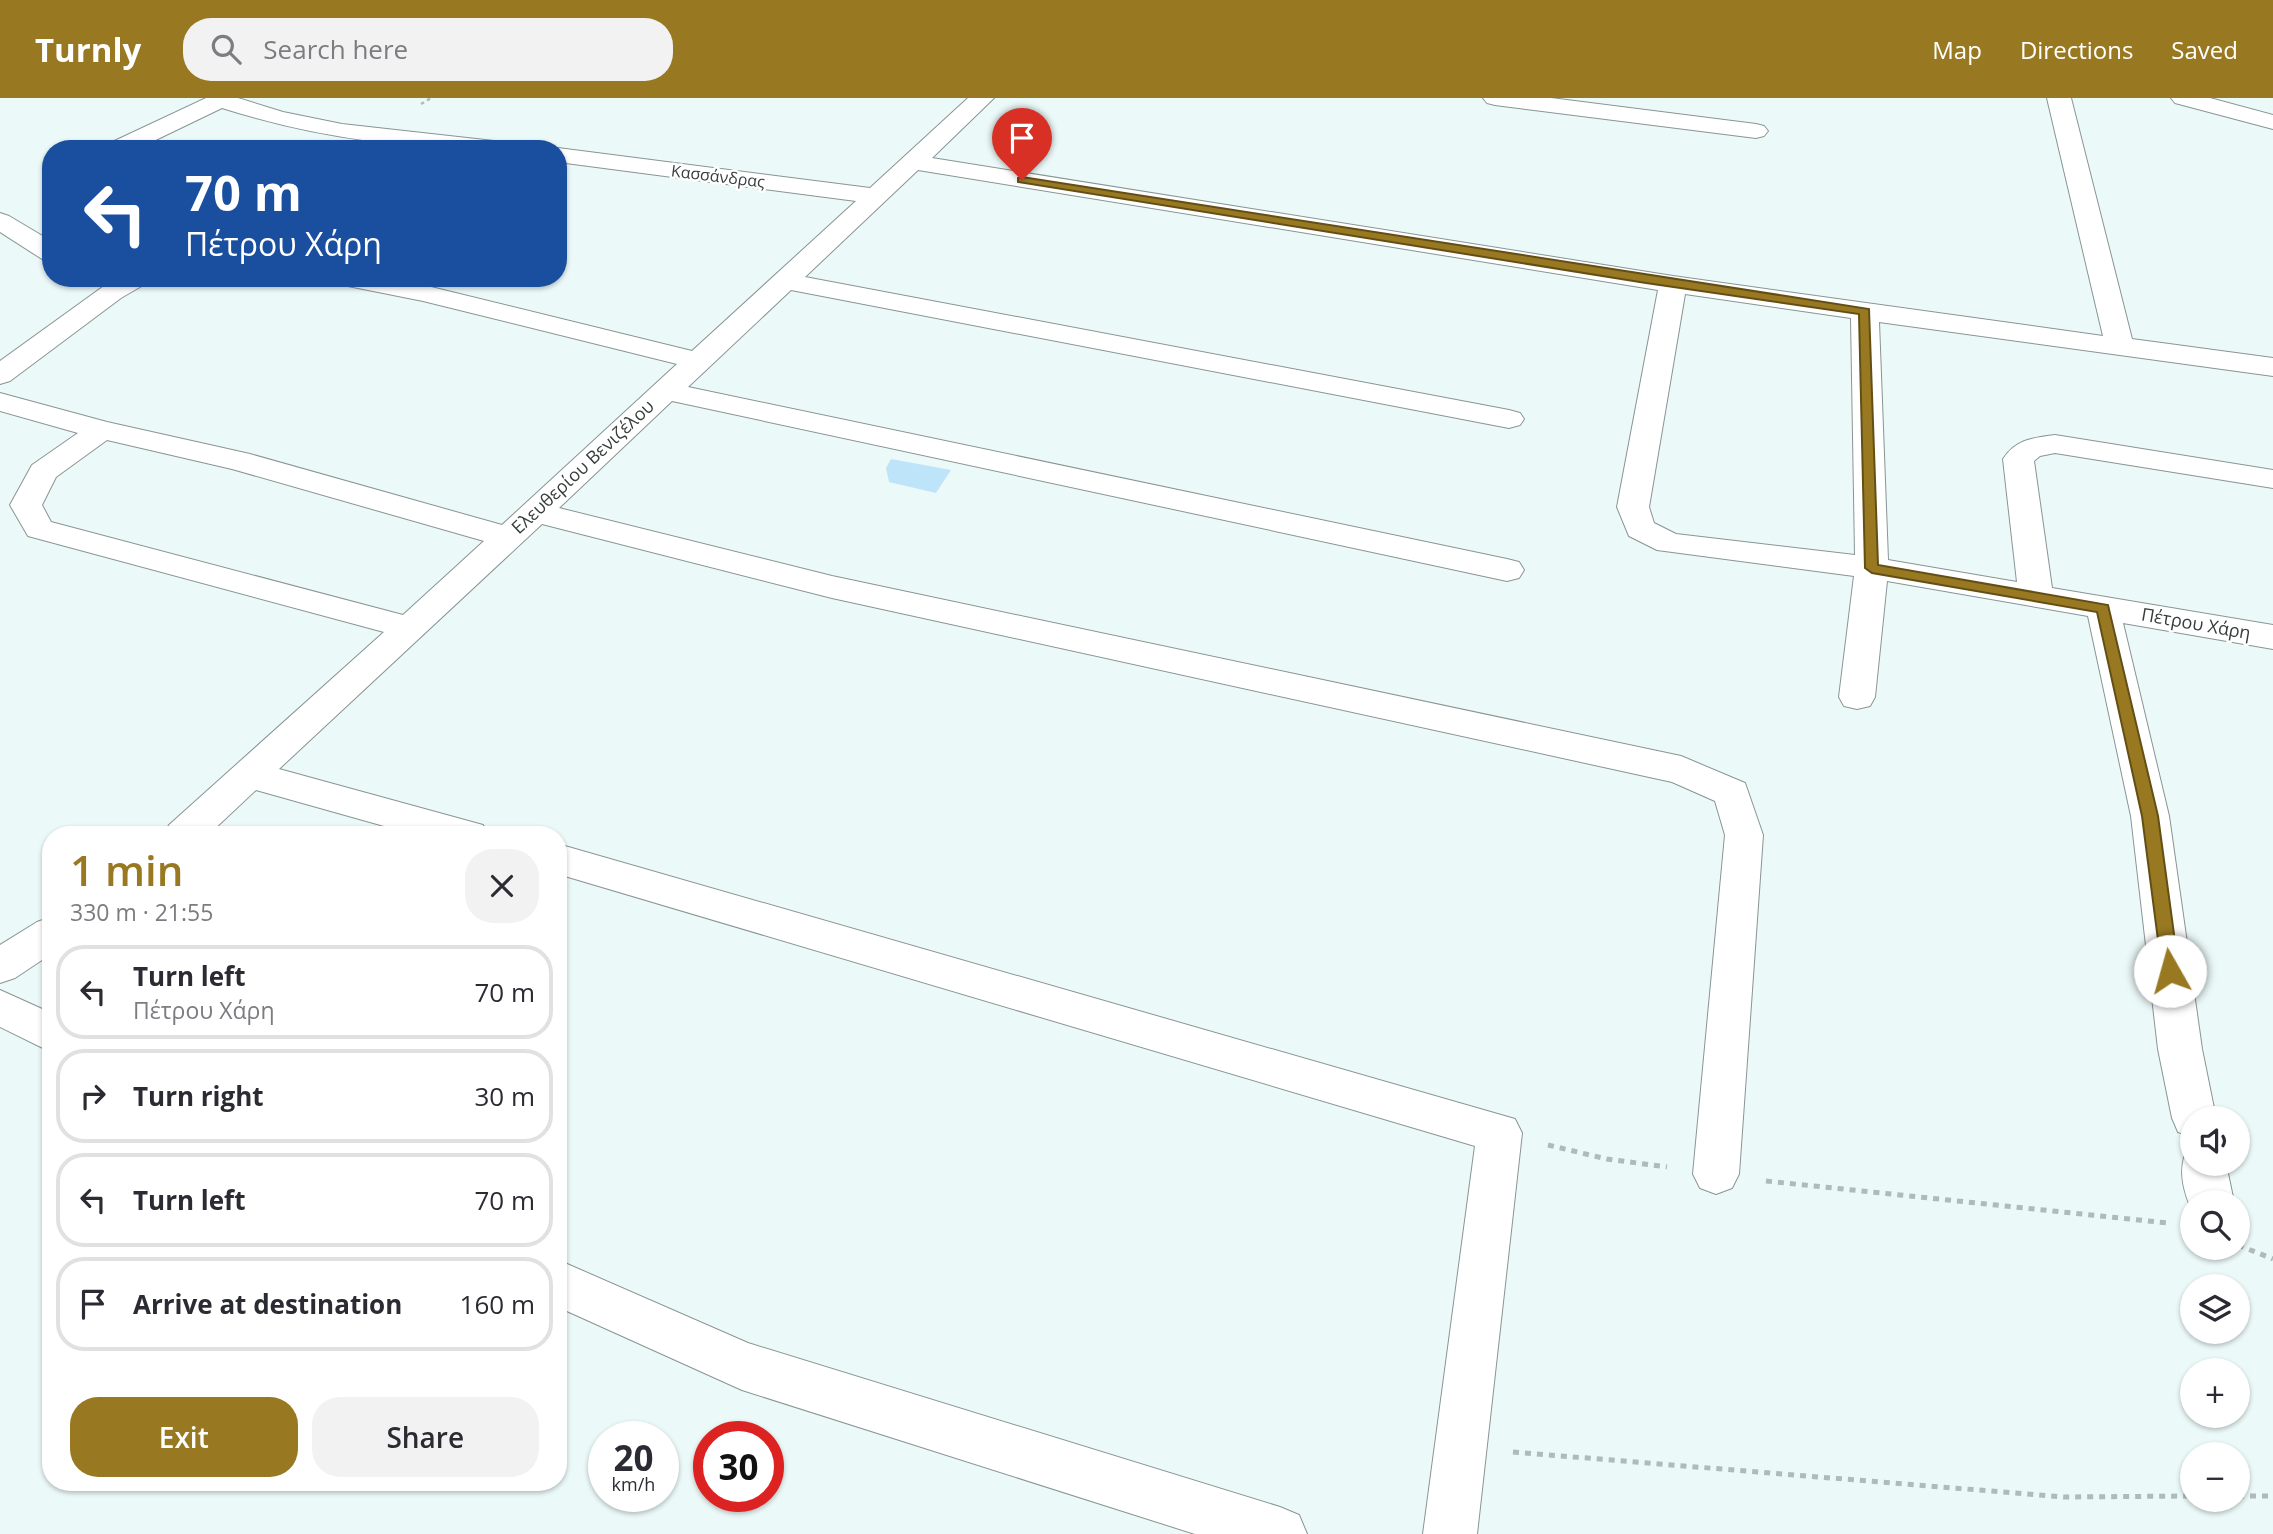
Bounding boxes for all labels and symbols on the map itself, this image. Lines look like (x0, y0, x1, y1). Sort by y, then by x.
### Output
pin (992, 108, 1052, 180)
street label: Κασσάνδρας (670, 159, 766, 193)
street label: Ελευθερίου Βενιζέλου (506, 394, 659, 539)
street label: Πέτρου Χάρη (2140, 602, 2253, 644)
position arrow (2133, 934, 2207, 1008)
speed limit sign: 30 (693, 1421, 784, 1512)

